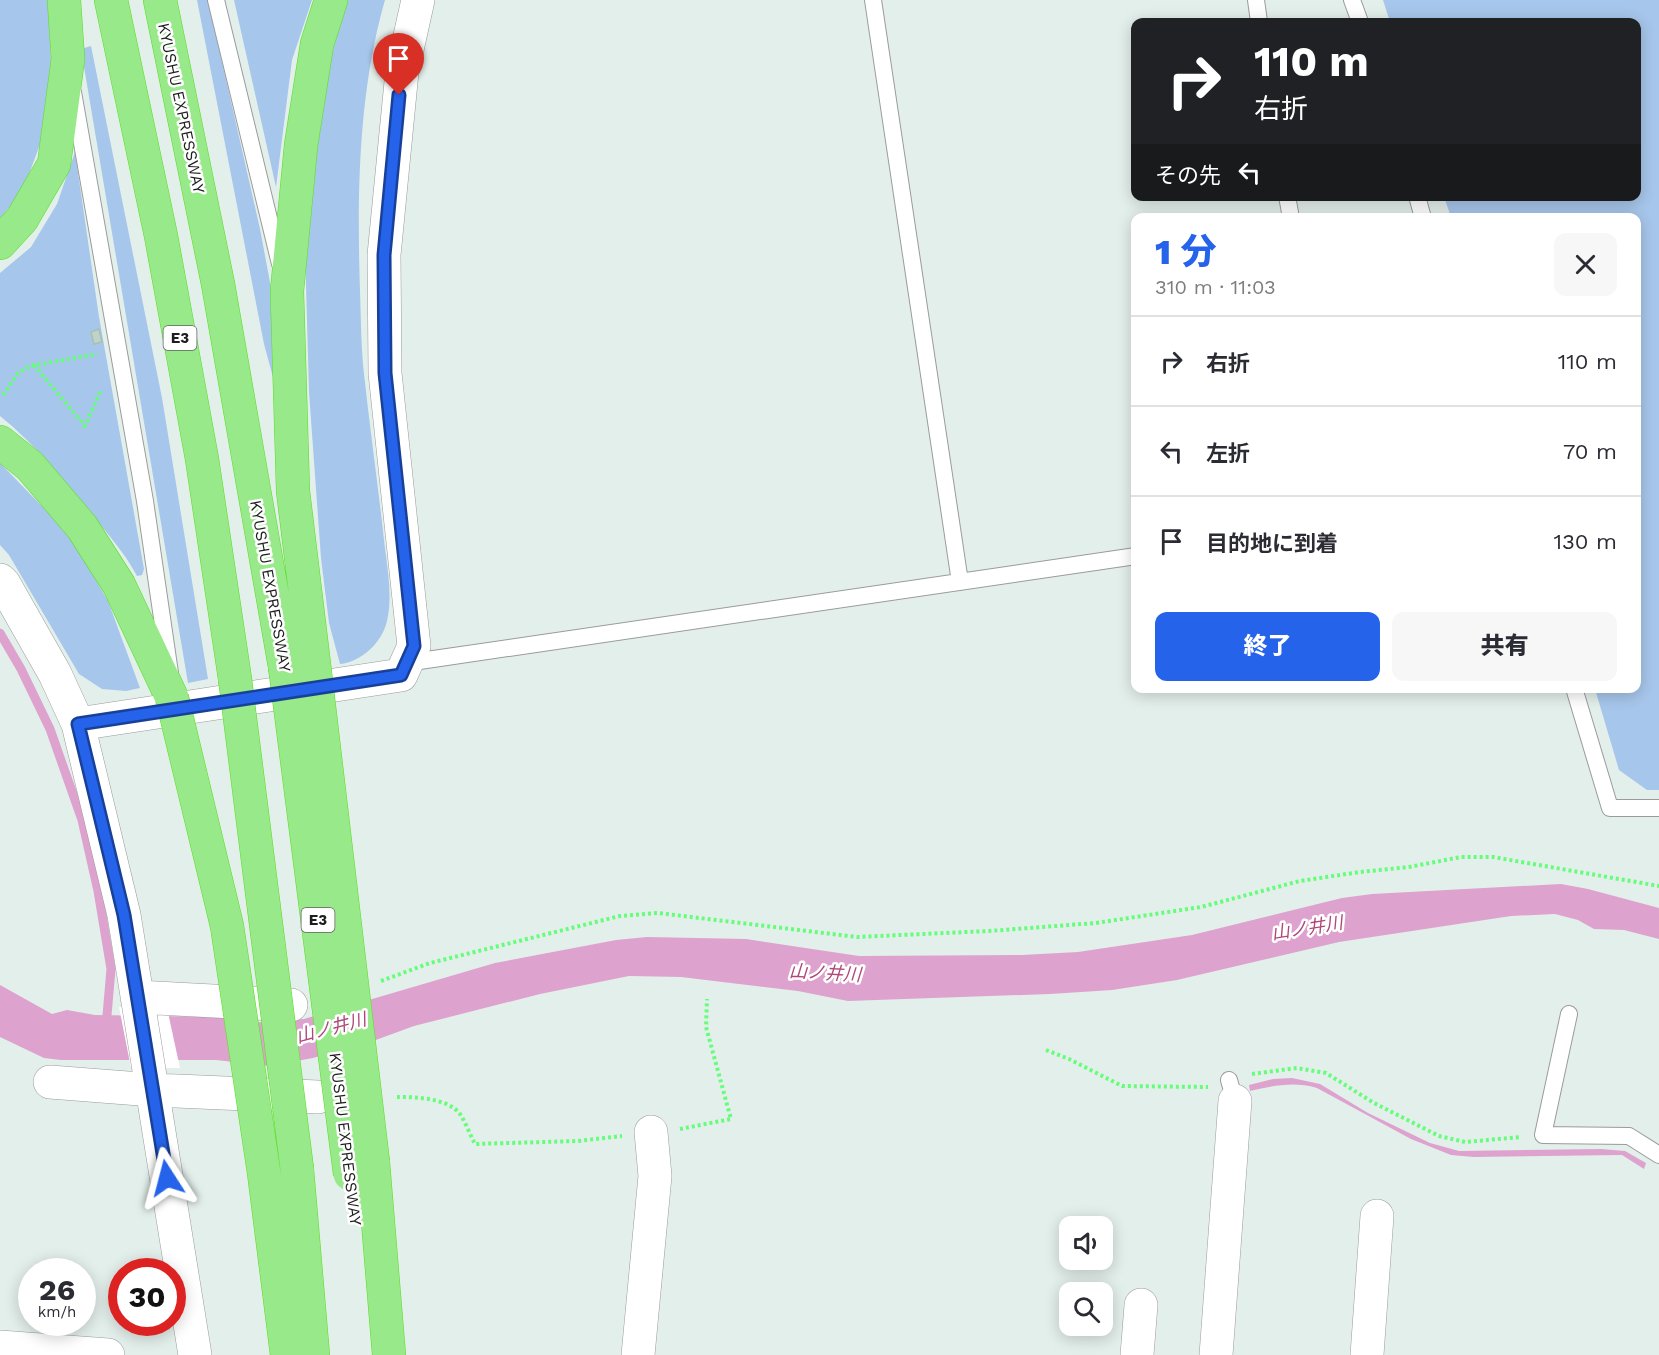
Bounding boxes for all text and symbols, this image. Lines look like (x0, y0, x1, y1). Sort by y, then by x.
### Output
street label: KYUSHU EXPRESSWAY (154, 21, 209, 195)
pin (373, 33, 424, 95)
text: 110 m (1254, 37, 1369, 86)
icon: arrive (382, 42, 415, 75)
icon: right (1155, 42, 1233, 120)
text: 右折 (1254, 93, 1308, 125)
icon: left (1233, 156, 1266, 189)
text: その先 (1155, 163, 1221, 188)
text: 1 分 (1155, 231, 1217, 273)
button: close (1554, 233, 1617, 296)
text: 310 m · 11:03 (1155, 275, 1276, 299)
road number: E3 (164, 326, 196, 350)
icon: right (1155, 345, 1188, 378)
text: 110 m (1558, 349, 1617, 374)
text: 右折 (1206, 351, 1250, 376)
icon: left (1155, 435, 1188, 468)
text: 70 m (1563, 439, 1617, 464)
text: 左折 (1206, 441, 1250, 466)
street label: KYUSHU EXPRESSWAY (246, 499, 295, 673)
icon: arrive (1155, 525, 1188, 558)
text: 130 m (1553, 529, 1617, 554)
text: 目的地に到着 (1206, 531, 1338, 556)
button: 終了 (1155, 612, 1380, 681)
button: 共有 (1392, 612, 1617, 681)
road number: E3 (302, 908, 334, 932)
water label: 山ノ井川 (1270, 911, 1346, 944)
water label: 山ノ井川 (789, 960, 864, 985)
water label: 山ノ井川 (293, 1008, 370, 1047)
street label: KYUSHU EXPRESSWAY (325, 1052, 366, 1227)
position arrow (135, 1146, 199, 1210)
map controls (1059, 1216, 1113, 1336)
button: sound (1059, 1216, 1113, 1270)
speed limit sign: 30 (108, 1258, 186, 1336)
text: 26 (39, 1272, 75, 1307)
button: search (1059, 1282, 1113, 1336)
text: km/h (38, 1303, 76, 1321)

